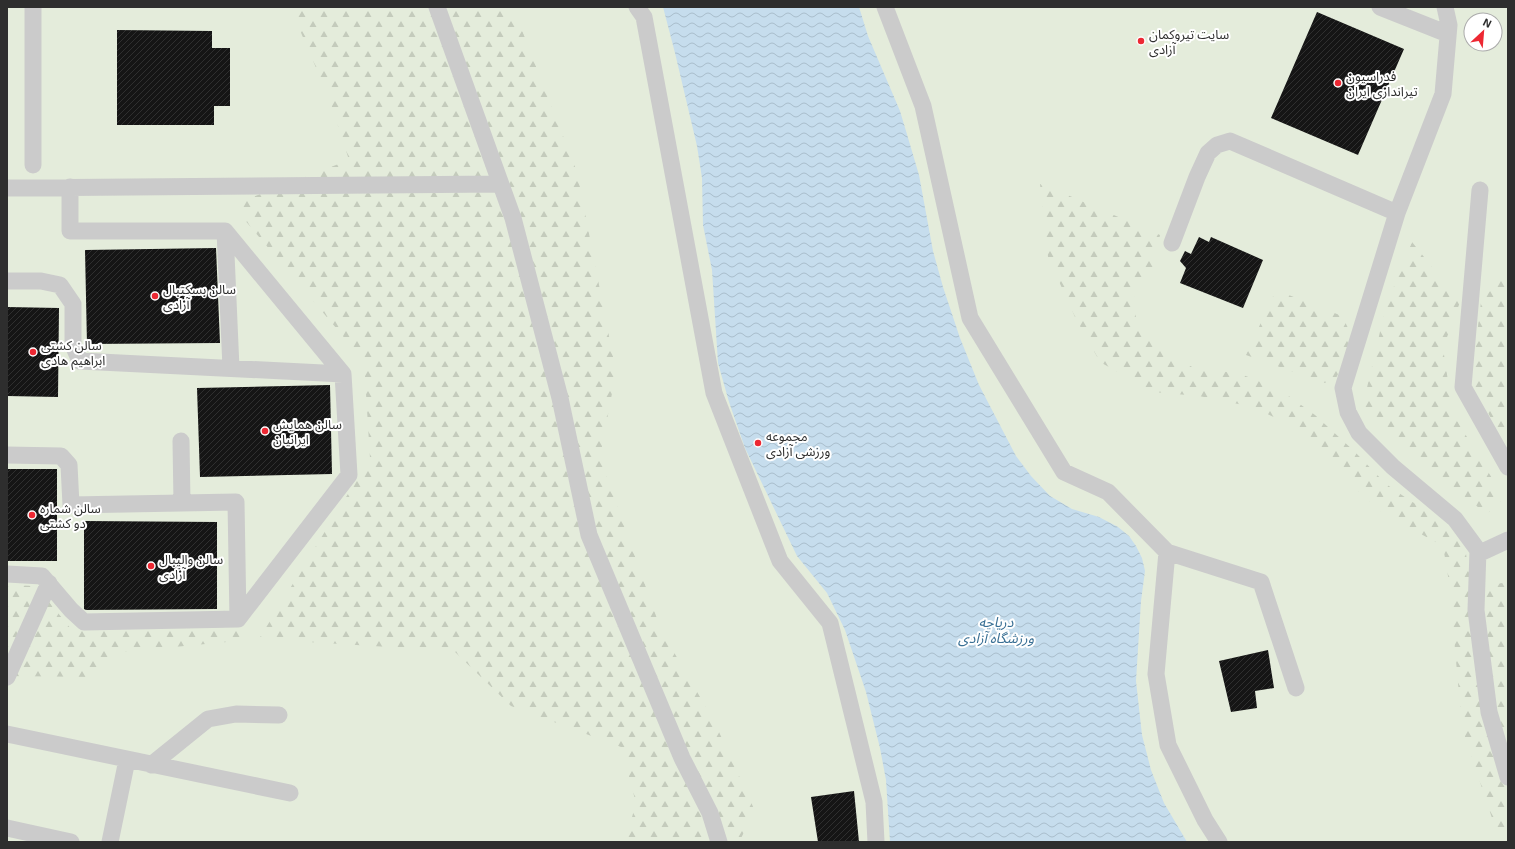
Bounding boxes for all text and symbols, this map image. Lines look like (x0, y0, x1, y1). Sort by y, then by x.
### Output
north arrow (1463, 12, 1503, 52)
text: N (1481, 15, 1494, 30)
place label: سایت تیروکمان آزادی (1149, 26, 1229, 58)
marker: سایت تیروکمان آزادی (1136, 36, 1146, 46)
place label: فدراسیون تیراندازی ایران (1346, 68, 1418, 100)
marker: فدراسیون تیراندازی ایران (1333, 78, 1343, 88)
place label: سالن بسکتبال آزادی (163, 281, 236, 313)
marker: سالن بسکتبال آزادی (150, 291, 160, 301)
place label: سالن کشتی ابراهیم هادی (41, 337, 105, 371)
marker: سالن کشتی ابراهیم هادی (28, 347, 38, 357)
place label: سالن همایش ایرانیان (273, 416, 342, 448)
marker: سالن همایش ایرانیان (260, 426, 270, 436)
place label: مجموعه ورزشی آزادی (766, 428, 830, 460)
marker: مجموعه ورزشی آزادی (753, 438, 763, 448)
place label: سالن شماره دو کشتی (40, 500, 101, 532)
marker: سالن شماره دو کشتی (27, 510, 37, 520)
place label: سالن والیبال آزادی (159, 551, 223, 583)
marker: سالن والیبال آزادی (146, 561, 156, 571)
water label: دریاچه ورزشگاه آزادی (958, 613, 1034, 647)

